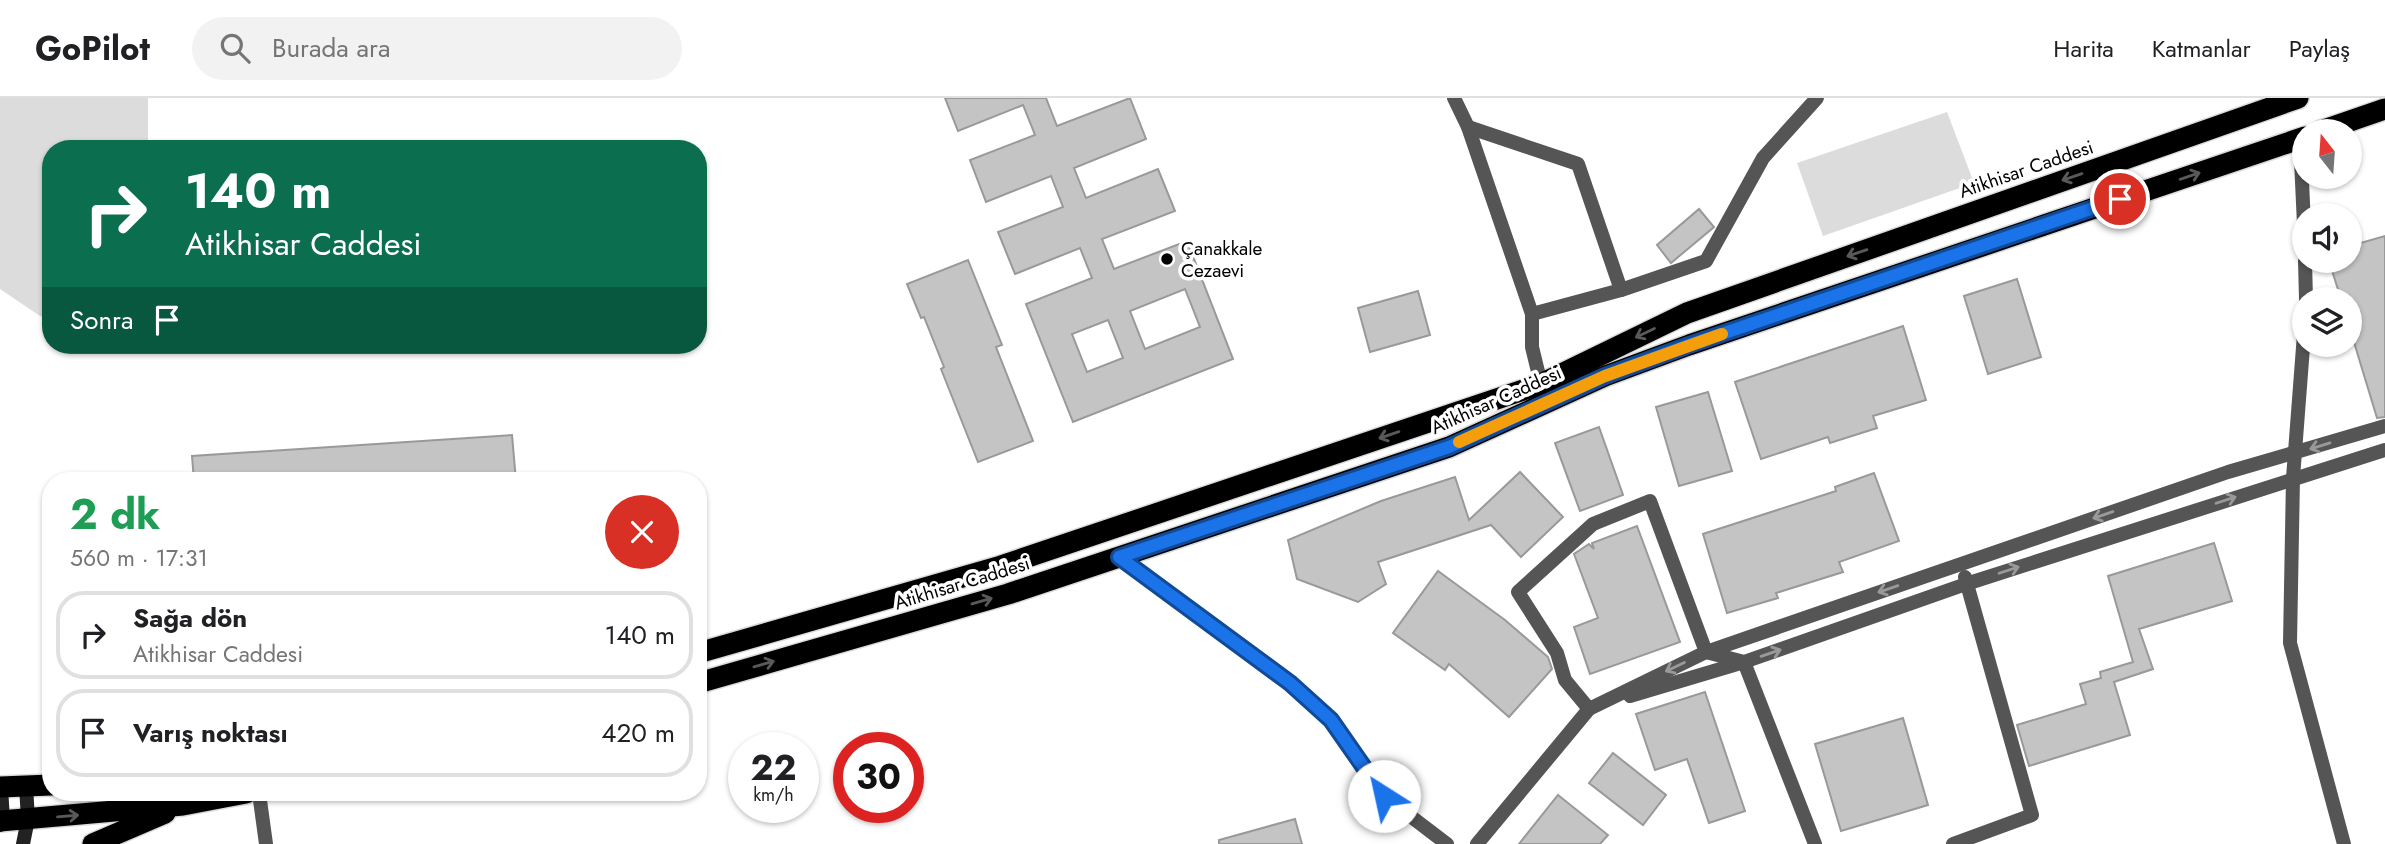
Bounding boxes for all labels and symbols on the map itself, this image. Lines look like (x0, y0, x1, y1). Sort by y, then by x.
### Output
north arrow (2292, 119, 2362, 189)
street label: Atikhisar Caddesi (1955, 133, 2097, 205)
pin (2090, 169, 2150, 229)
one-way arrow (2178, 169, 2200, 181)
one-way arrow (2062, 172, 2084, 184)
place label: Çanakkale Cezaevi (1181, 235, 1262, 284)
one-way arrow (1847, 248, 1869, 260)
marker: Çanakkale Cezaevi (1159, 251, 1175, 267)
one-way arrow (1635, 327, 1656, 340)
street label: Atikhisar Caddesi (1426, 359, 1566, 441)
one-way arrow (1378, 430, 1400, 442)
one-way arrow (2309, 440, 2331, 453)
one-way arrow (2214, 493, 2236, 505)
one-way arrow (2092, 509, 2114, 522)
street label: Atikhisar Caddesi (891, 550, 1033, 616)
one-way arrow (1998, 563, 2020, 576)
one-way arrow (1877, 583, 1899, 596)
one-way arrow (971, 594, 993, 607)
one-way arrow (1760, 646, 1782, 658)
one-way arrow (753, 657, 775, 670)
one-way arrow (1665, 661, 1686, 675)
speed limit sign: 30 (833, 732, 924, 823)
position arrow (1347, 759, 1421, 833)
one-way arrow (56, 809, 79, 822)

